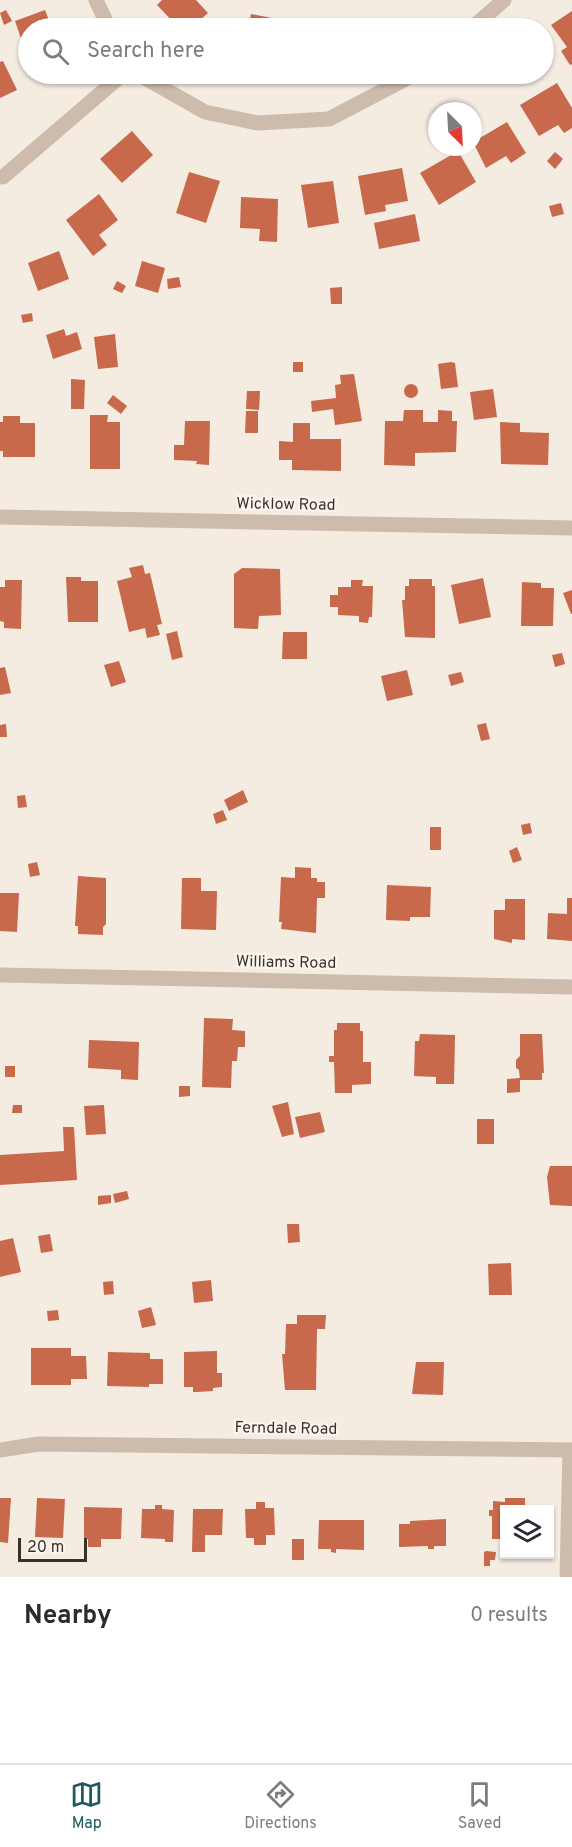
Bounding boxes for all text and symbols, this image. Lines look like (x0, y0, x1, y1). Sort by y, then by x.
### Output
search box (18, 18, 554, 84)
icon: search (39, 35, 72, 68)
text: Search here (87, 38, 205, 65)
north arrow (428, 102, 482, 156)
street label: Wicklow Road (236, 494, 336, 516)
street label: Williams Road (236, 952, 336, 974)
street label: Ferndale Road (234, 1418, 338, 1440)
map controls (500, 1505, 554, 1559)
button: layers (500, 1505, 554, 1559)
scale bar (18, 1535, 87, 1562)
text: 20 m (27, 1538, 64, 1558)
text: Nearby (24, 1600, 112, 1633)
text: 0 results (470, 1603, 548, 1629)
tab: Map (70, 1778, 103, 1834)
tab: Directions (244, 1778, 317, 1834)
tab: Saved (458, 1778, 502, 1834)

